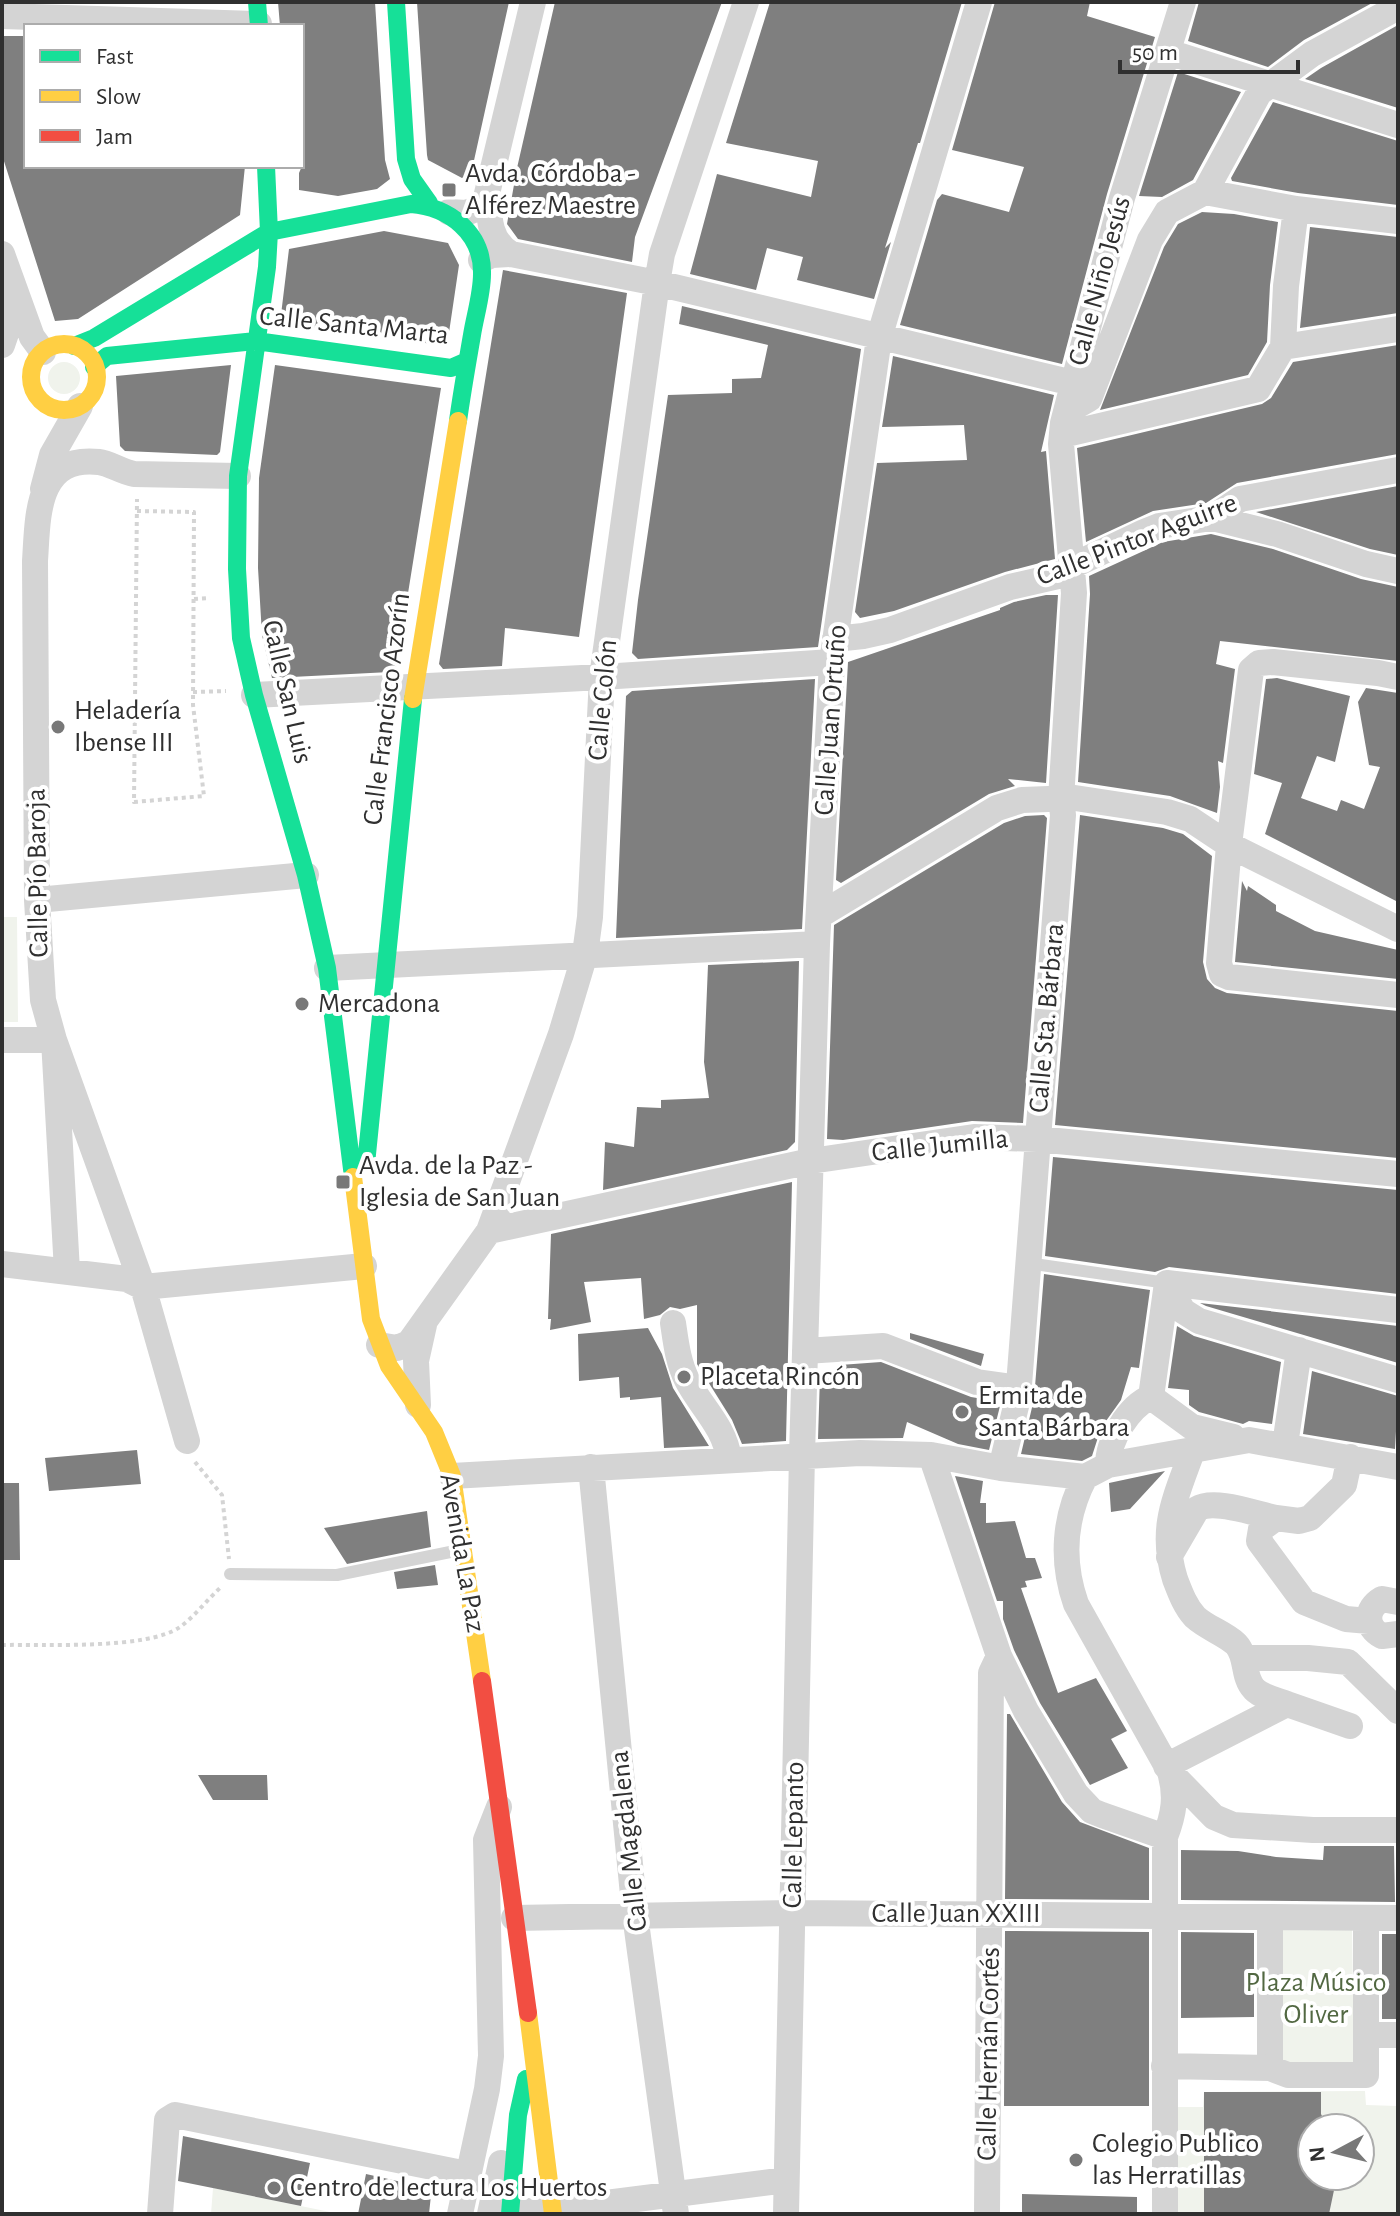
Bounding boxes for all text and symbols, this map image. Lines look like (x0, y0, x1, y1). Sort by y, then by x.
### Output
legend (24, 24, 304, 168)
scale bar (1120, 24, 1298, 74)
text: 50 m (1132, 41, 1178, 65)
text: Fast (96, 45, 134, 69)
text: Slow (96, 85, 141, 109)
text: Jam (96, 125, 133, 149)
place label: Avda. Córdoba - Alférez Maestre (465, 160, 636, 220)
marker: Avda. Córdoba - Alférez Maestre (440, 181, 458, 199)
street label: Calle Niño Jesús (1064, 194, 1136, 368)
street label: Calle Santa Marta (258, 302, 450, 350)
street label: Calle Pintor Aguirre (1033, 489, 1241, 591)
street label: Calle Francisco Azorín (359, 591, 415, 827)
street label: Calle San Luis (257, 618, 317, 766)
street label: Calle Juan Ortuño (810, 624, 852, 816)
street label: Calle Colón (584, 638, 622, 762)
place label: Heladería Ibense III (74, 697, 182, 757)
marker: Heladería Ibense III (49, 718, 67, 736)
street label: Calle Pío Baroja (23, 788, 53, 958)
street label: Calle Sta. Bárbara (1025, 922, 1069, 1114)
place label: Mercadona (318, 990, 440, 1018)
marker: Mercadona (293, 995, 311, 1013)
street label: Calle Jumilla (870, 1125, 1010, 1167)
place label: Avda. de la Paz - Iglesia de San Juan (359, 1152, 560, 1212)
marker: Avda. de la Paz - Iglesia de San Juan (334, 1173, 352, 1191)
place label: Placeta Rincón (700, 1363, 860, 1391)
marker: Placeta Rincón (675, 1368, 693, 1386)
place label: Ermita de Santa Bárbara (978, 1382, 1130, 1442)
marker: Ermita de Santa Bárbara (953, 1403, 971, 1421)
street label: Avenida La Paz (434, 1471, 490, 1635)
street label: Calle Magdalena (606, 1749, 652, 1933)
street label: Calle Lepanto (779, 1761, 809, 1909)
street label: Calle Juan XXIII (871, 1900, 1041, 1928)
street label: Calle Hernán Cortés (973, 1947, 1005, 2161)
park label: Plaza Músico Oliver (1246, 1969, 1386, 2029)
north arrow (1296, 2112, 1376, 2192)
place label: Colegio Publico las Herratillas (1092, 2130, 1259, 2190)
text: N (1305, 2145, 1329, 2163)
marker: Colegio Publico las Herratillas (1067, 2151, 1085, 2169)
place label: Centro de lectura Los Huertos (290, 2174, 607, 2202)
marker: Centro de lectura Los Huertos (265, 2179, 283, 2197)

